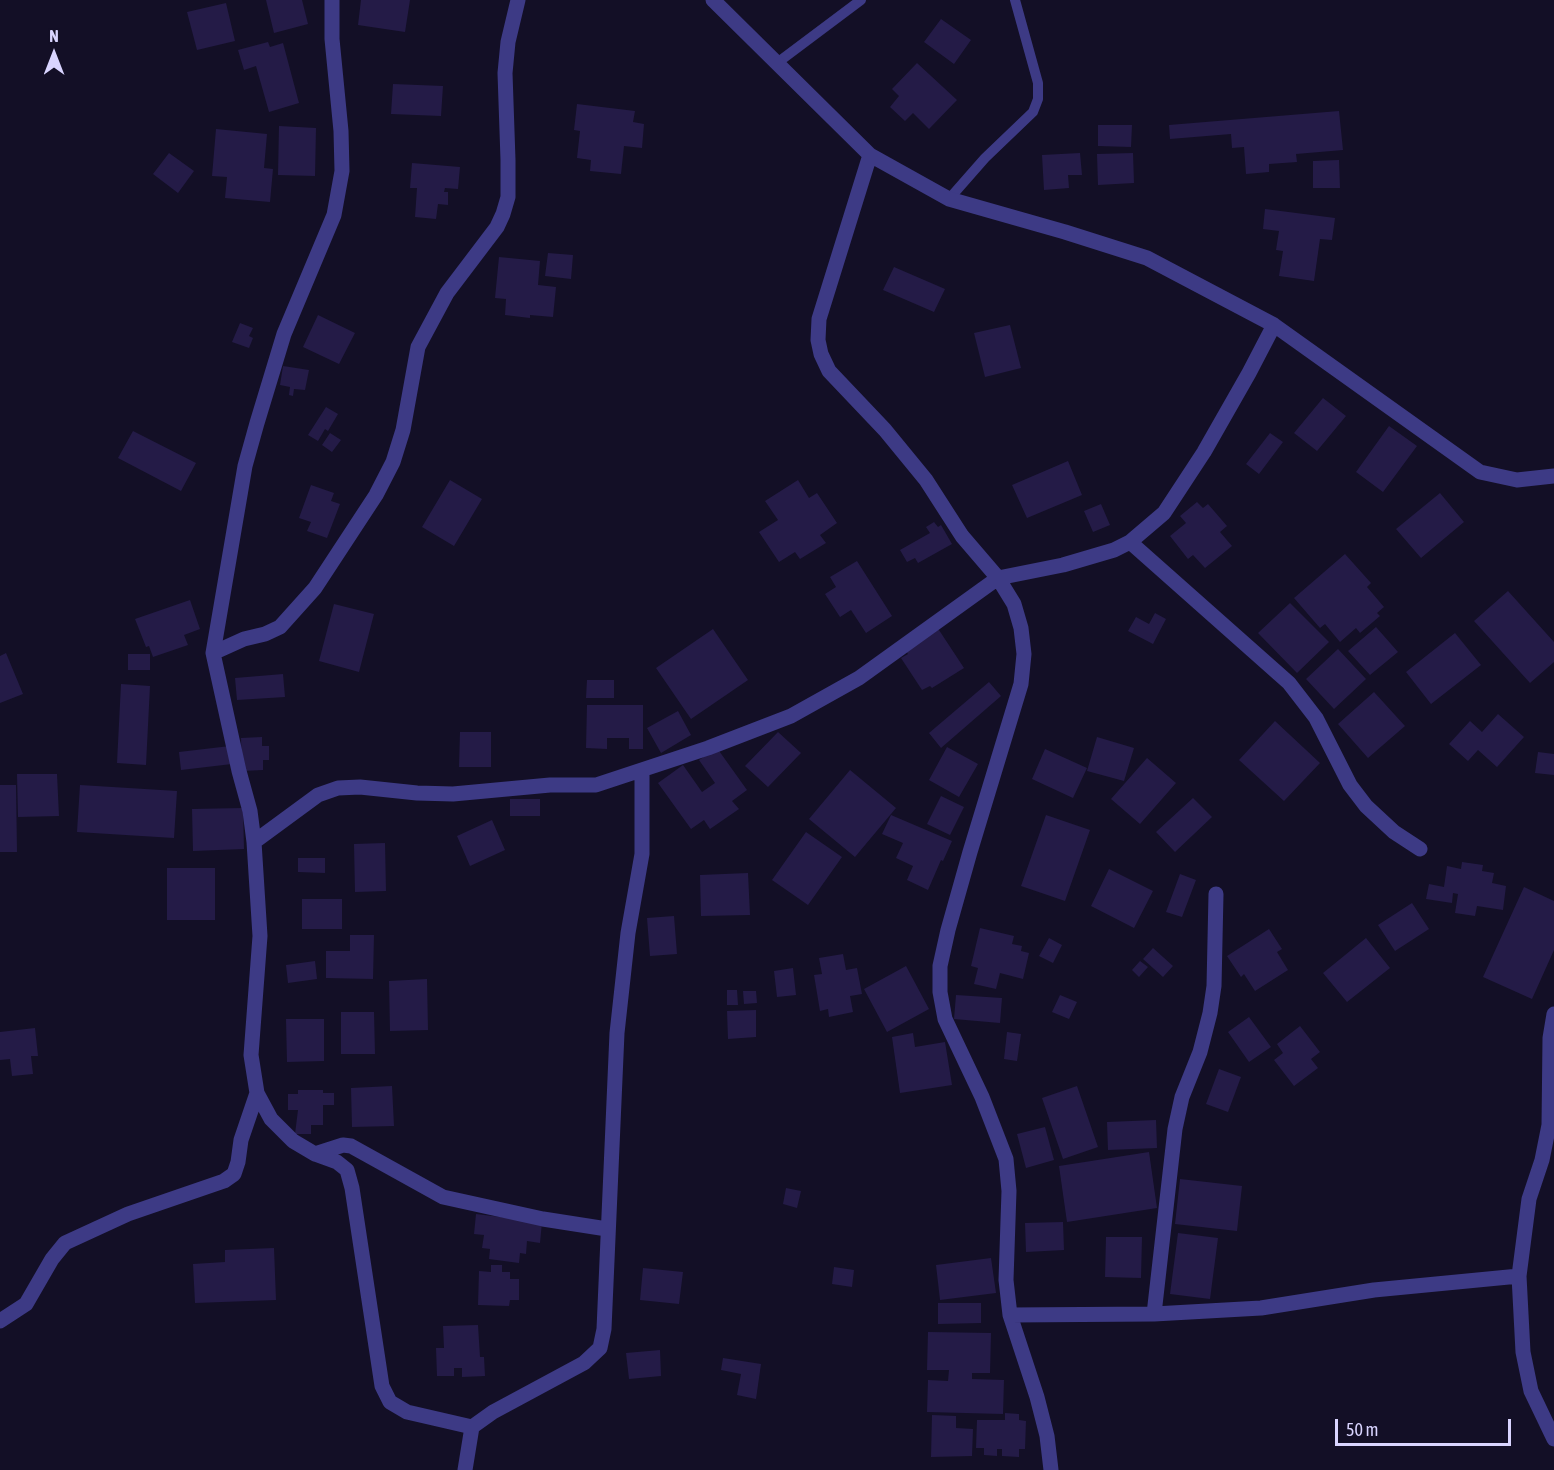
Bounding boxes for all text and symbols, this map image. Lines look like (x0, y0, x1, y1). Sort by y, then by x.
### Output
north arrow (24, 24, 84, 84)
text: N (49, 27, 59, 45)
scale bar (1338, 1407, 1514, 1445)
text: 50 m (1346, 1419, 1378, 1440)

